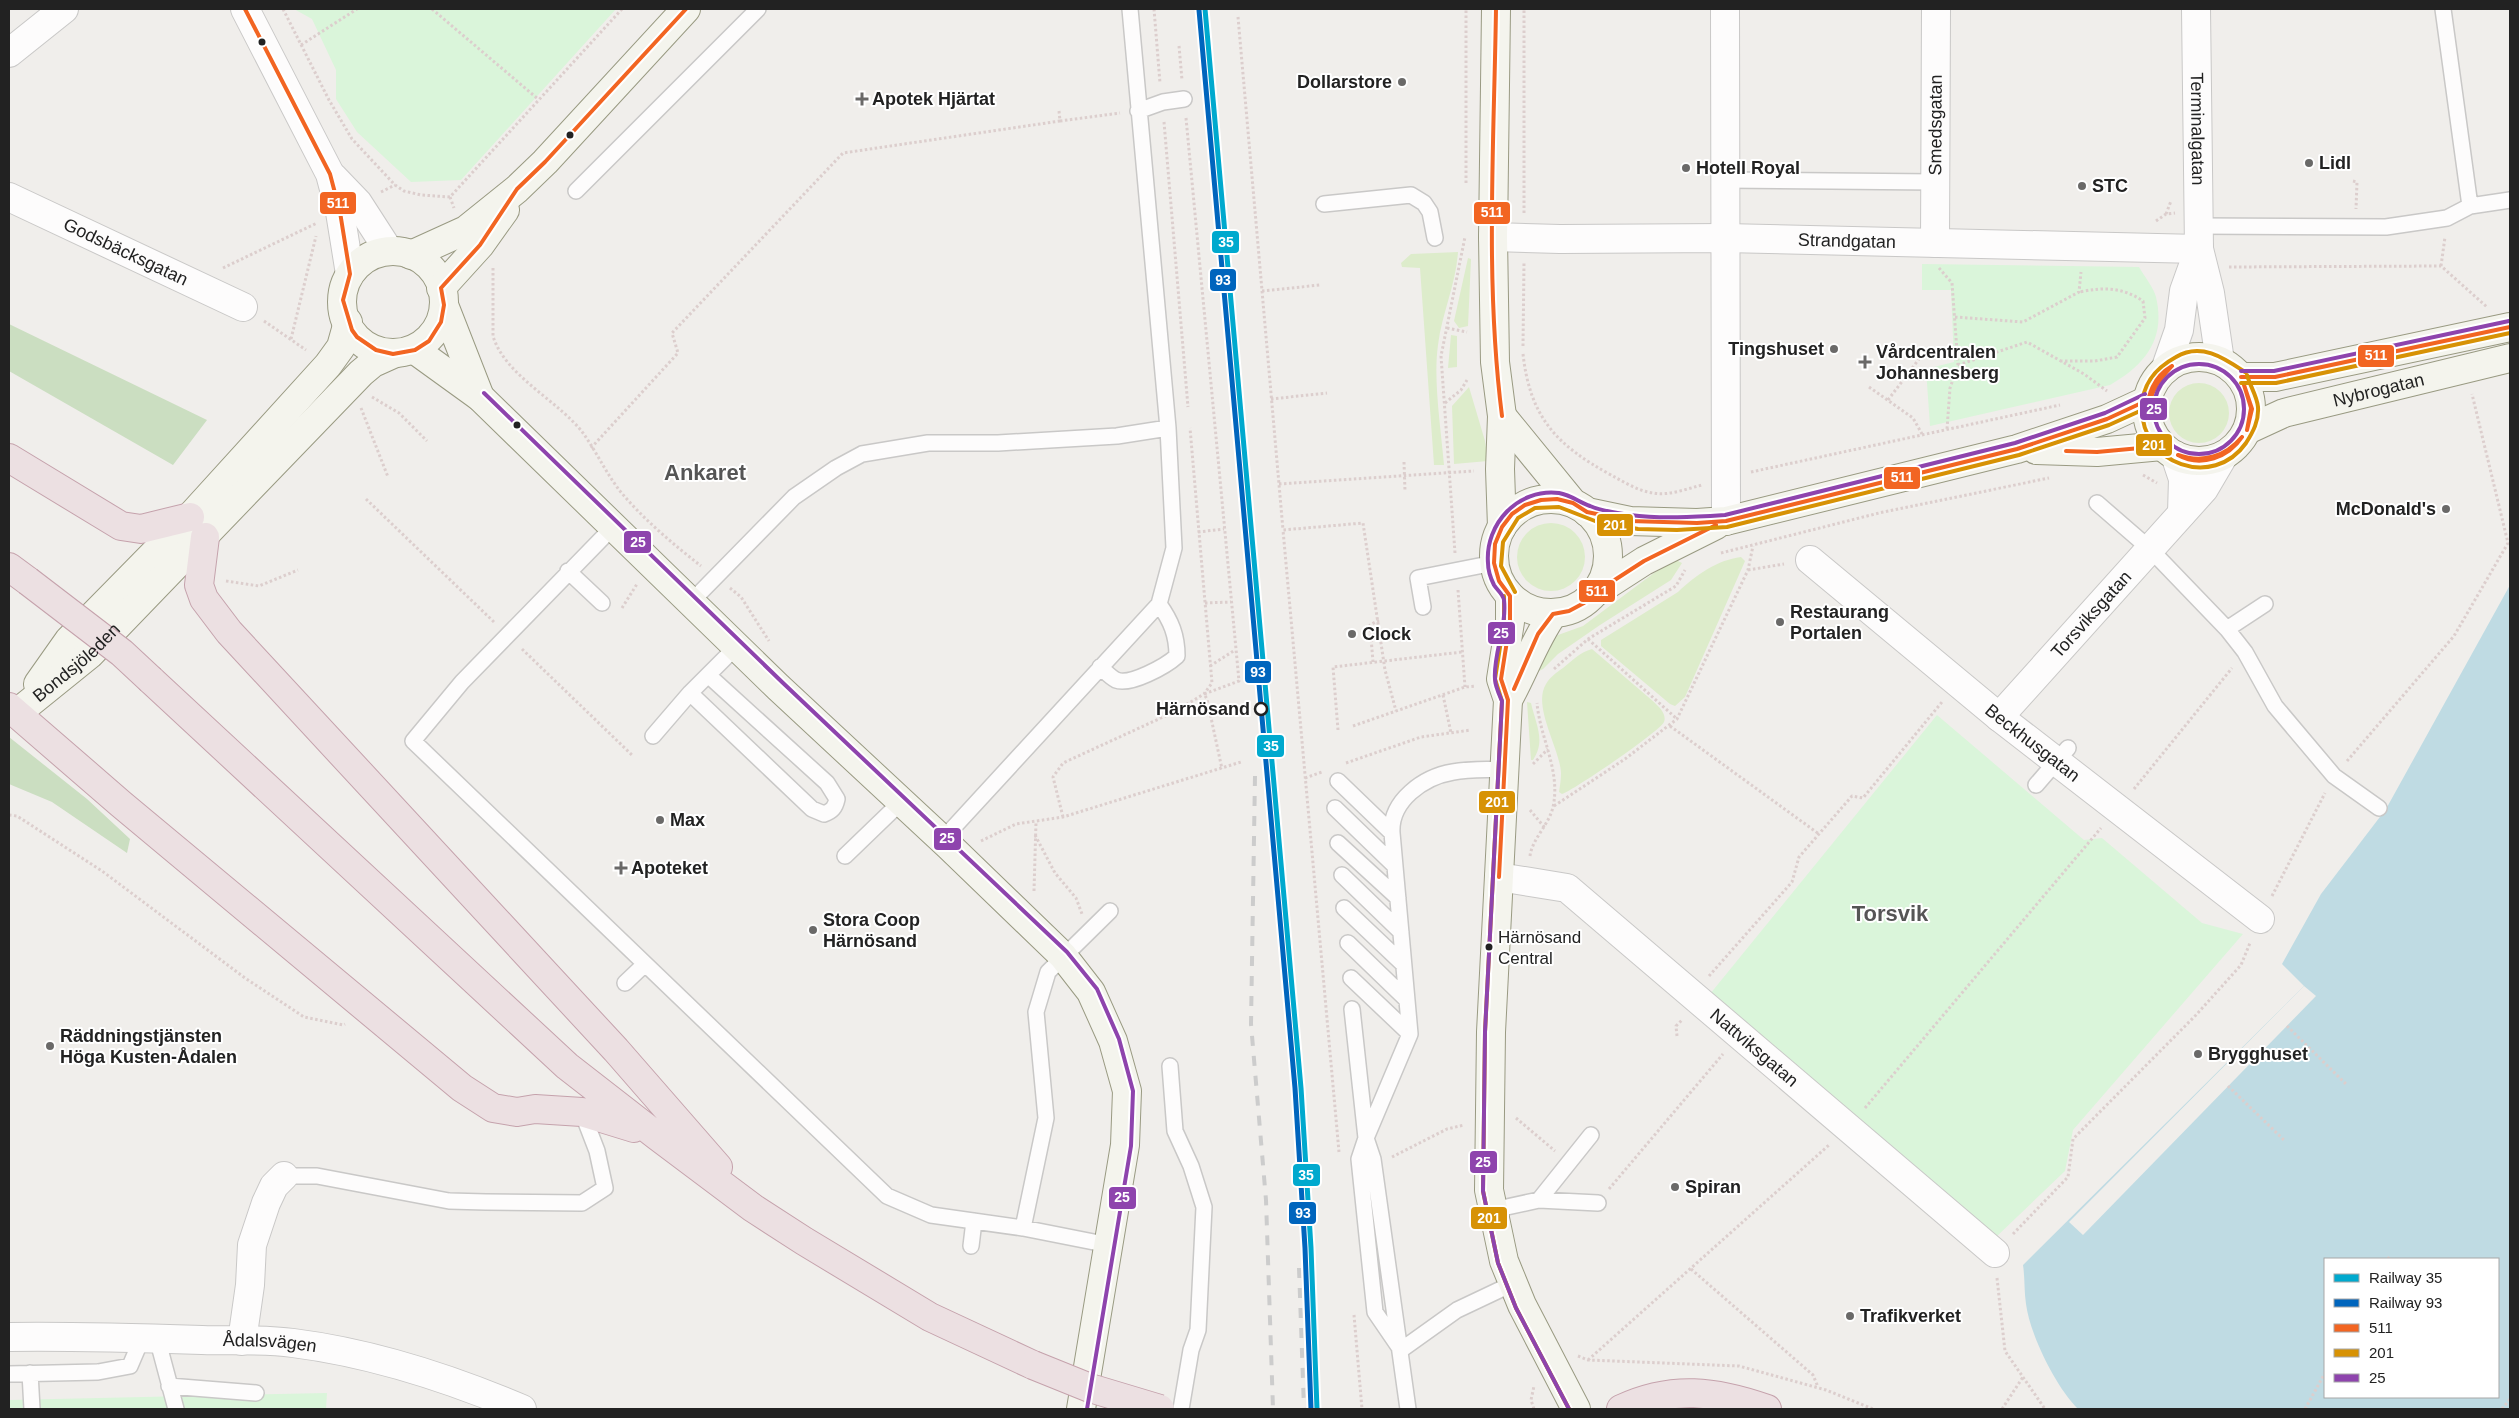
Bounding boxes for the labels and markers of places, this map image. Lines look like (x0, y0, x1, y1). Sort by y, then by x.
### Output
unlabelled marker (257, 37, 267, 47)
place label: Dollarstore (1297, 72, 1392, 92)
marker: Dollarstore (1396, 76, 1408, 88)
place label: Apotek Hjärtat (872, 89, 995, 109)
marker: Apotek Hjärtat (856, 93, 868, 105)
unlabelled marker (565, 130, 575, 140)
place label: Lidl (2319, 153, 2351, 173)
marker: Lidl (2303, 157, 2315, 169)
place label: Hotell Royal (1696, 158, 1800, 178)
marker: Hotell Royal (1680, 162, 1692, 174)
place label: STC (2092, 176, 2128, 196)
marker: STC (2076, 180, 2088, 192)
place label: Tingshuset (1728, 339, 1824, 359)
place label: Vårdcentralen Johannesberg (1876, 342, 1999, 383)
marker: Tingshuset (1828, 343, 1840, 355)
marker: Vårdcentralen Johannesberg (1858, 355, 1872, 369)
unlabelled marker (512, 420, 522, 430)
place label: McDonald's (2336, 499, 2436, 519)
marker: McDonald's (2440, 503, 2452, 515)
place label: Restaurang Portalen (1790, 602, 1889, 643)
marker: Restaurang Portalen (1774, 616, 1786, 628)
place label: Clock (1362, 624, 1412, 644)
marker: Clock (1346, 628, 1358, 640)
place label: Härnösand (1156, 699, 1250, 719)
marker: Härnösand (1254, 702, 1268, 716)
place label: Max (670, 810, 705, 830)
marker: Max (654, 814, 666, 826)
place label: Apoteket (631, 858, 708, 878)
marker: Apoteket (615, 862, 627, 874)
place label: Stora Coop Härnösand (823, 910, 920, 951)
marker: Stora Coop Härnösand (807, 924, 819, 936)
place label: Härnösand Central (1498, 928, 1581, 968)
marker: Härnösand Central (1484, 942, 1494, 952)
place label: Räddningstjänsten Höga Kusten-Ådalen (60, 1026, 237, 1067)
marker: Räddningstjänsten Höga Kusten-Ådalen (44, 1040, 56, 1052)
place label: Brygghuset (2208, 1044, 2308, 1064)
marker: Brygghuset (2192, 1048, 2204, 1060)
place label: Spiran (1685, 1177, 1741, 1197)
marker: Spiran (1669, 1181, 1681, 1193)
place label: Trafikverket (1860, 1306, 1961, 1326)
marker: Trafikverket (1844, 1310, 1856, 1322)

